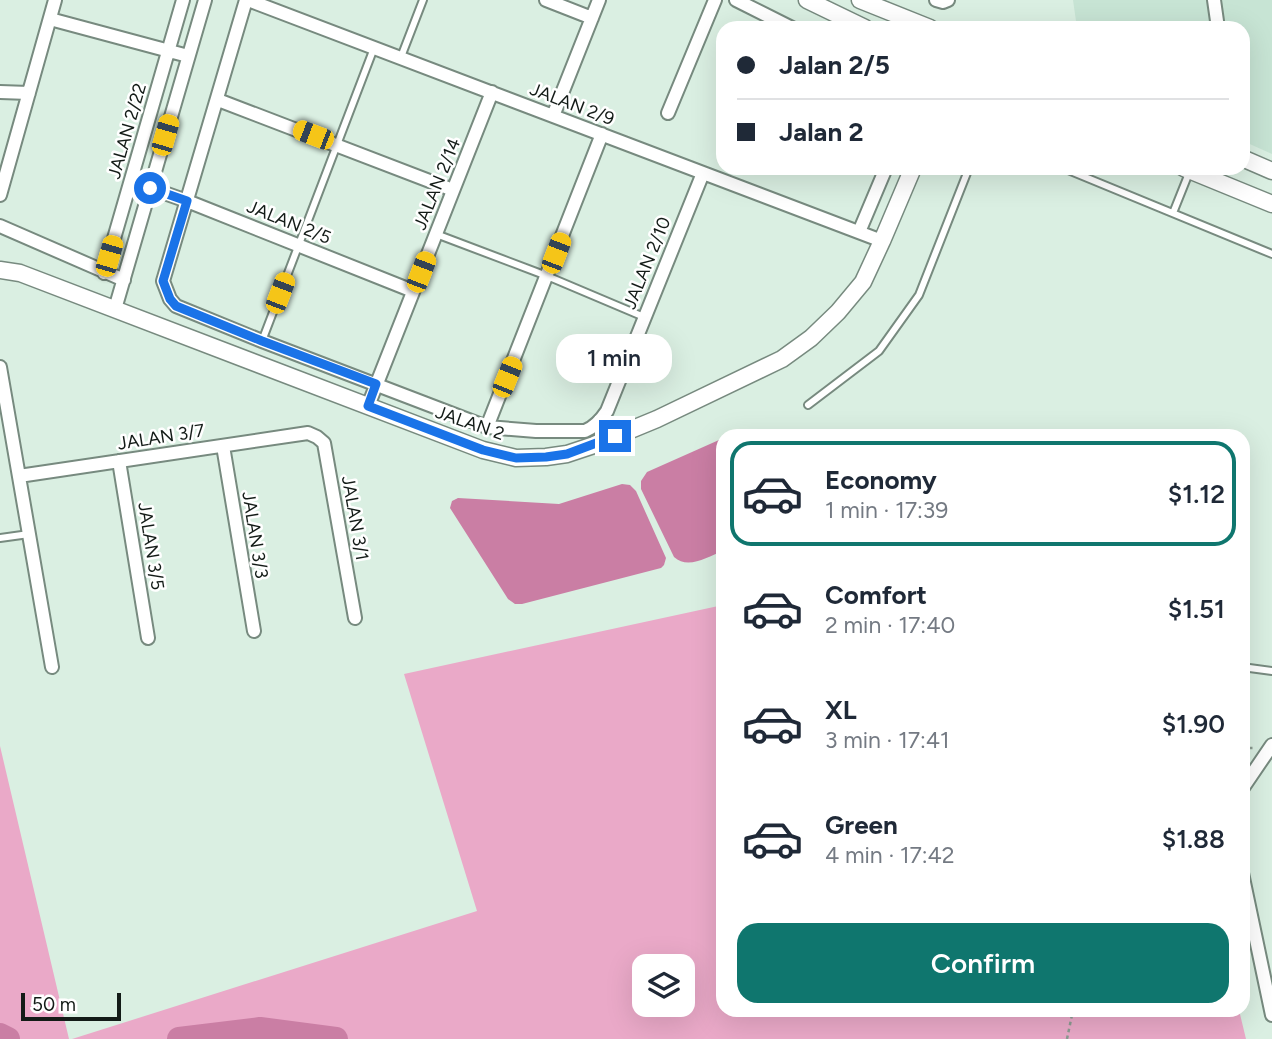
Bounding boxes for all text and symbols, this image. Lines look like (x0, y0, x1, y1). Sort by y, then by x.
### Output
text: Jalan 2/5 (779, 49, 890, 81)
street label: JALAN 2/9 (527, 78, 617, 130)
street label: JALAN 2/22 (103, 81, 151, 181)
car (150, 112, 181, 158)
text: Jalan 2 (779, 116, 863, 148)
car (290, 118, 337, 152)
street label: JALAN 2/14 (409, 135, 465, 233)
route start (134, 172, 166, 204)
street label: JALAN 2/5 (244, 195, 334, 249)
street label: JALAN 2/10 (619, 214, 675, 312)
car (539, 230, 574, 276)
car (94, 233, 125, 279)
car (404, 249, 439, 295)
car (263, 270, 298, 316)
callout: 1 min (557, 334, 673, 384)
text: 1 min (587, 344, 641, 372)
car (490, 354, 525, 400)
street label: JALAN 2 (433, 401, 507, 445)
street label: JALAN 3/7 (116, 419, 206, 455)
route end (599, 420, 631, 452)
icon: car (741, 462, 804, 525)
text: Economy (825, 464, 937, 496)
street label: JALAN 3/1 (337, 474, 373, 562)
text: $1.12 (1168, 478, 1225, 510)
street label: JALAN 3/3 (237, 490, 273, 580)
text: 1 min · 17:39 (825, 496, 948, 524)
street label: JALAN 3/5 (133, 501, 169, 591)
icon: car (741, 577, 804, 640)
text: Comfort (825, 579, 927, 611)
text: $1.51 (1168, 593, 1225, 625)
text: 2 min · 17:40 (825, 611, 955, 639)
icon: car (741, 692, 804, 755)
text: XL (825, 694, 857, 726)
text: $1.90 (1162, 708, 1225, 740)
text: 3 min · 17:41 (825, 726, 950, 754)
icon: car (741, 807, 804, 870)
text: Green (825, 809, 898, 841)
text: $1.88 (1162, 823, 1225, 855)
text: 4 min · 17:42 (825, 841, 955, 869)
button: Confirm (737, 923, 1229, 1003)
map controls (632, 954, 695, 1017)
button: layers (632, 954, 695, 1017)
scale bar (21, 990, 121, 1022)
text: 50 m (32, 993, 76, 1016)

